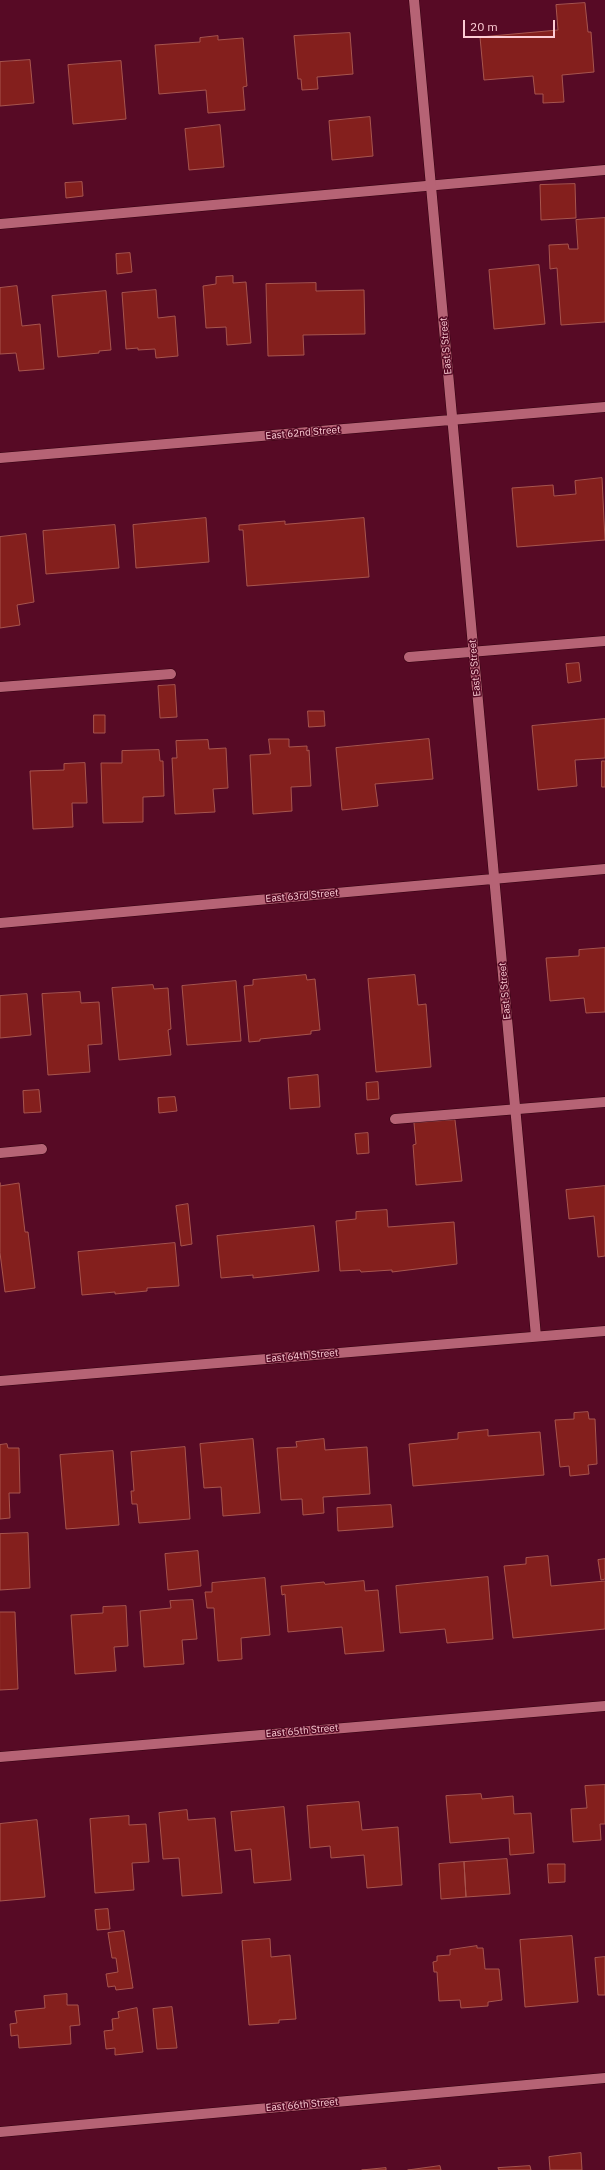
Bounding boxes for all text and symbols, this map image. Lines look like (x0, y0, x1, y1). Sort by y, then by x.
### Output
scale bar (465, 12, 557, 38)
text: 20 m (470, 19, 498, 34)
street label: East S Street (438, 317, 454, 375)
street label: East 62nd Street (265, 424, 341, 442)
street label: East S Street (467, 639, 483, 697)
street label: East 63rd Street (265, 887, 339, 905)
street label: East S Street (497, 962, 513, 1020)
street label: East 64th Street (265, 1347, 339, 1365)
street label: East 65th Street (265, 1722, 339, 1740)
street label: East 66th Street (265, 2096, 339, 2114)

